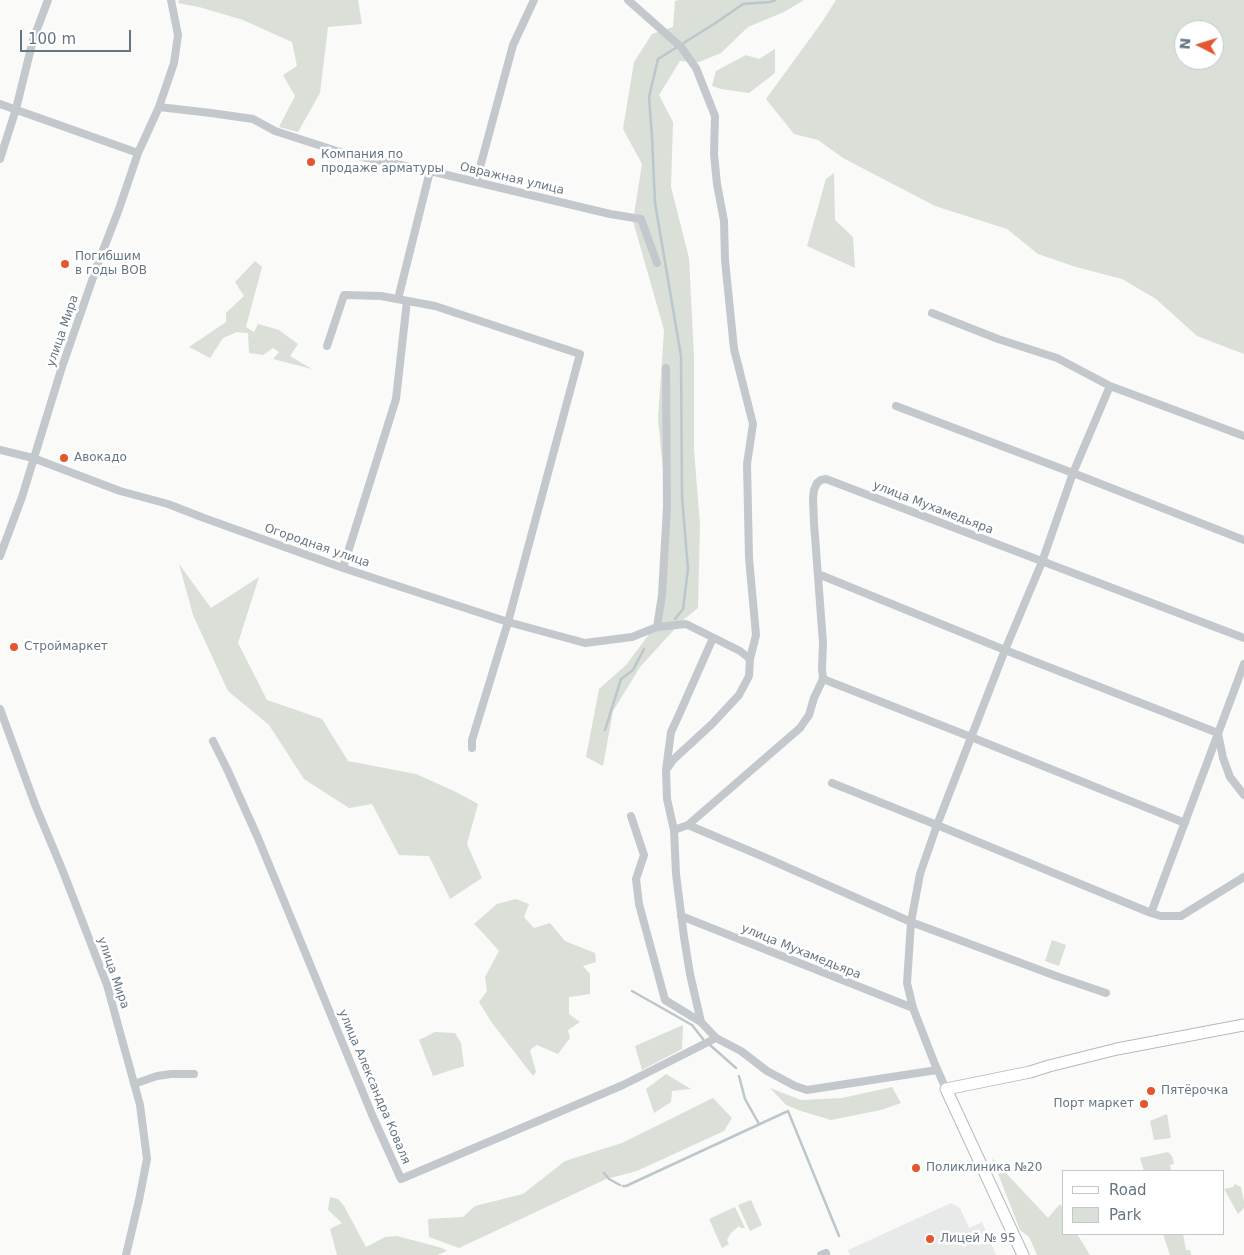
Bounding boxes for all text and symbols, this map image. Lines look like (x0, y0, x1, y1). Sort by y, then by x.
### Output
scale bar (22, 20, 134, 52)
north arrow (1174, 20, 1224, 70)
text: 100 m (28, 30, 76, 48)
text: N (1177, 37, 1194, 50)
place label: Компания по продаже арматуры (321, 148, 444, 176)
marker: Компания по продаже арматуры (305, 156, 317, 168)
street label: Овражная улица (458, 160, 566, 198)
place label: Погибшим в годы ВОВ (75, 250, 147, 278)
marker: Погибшим в годы ВОВ (59, 258, 71, 270)
street label: улица Мира (44, 293, 82, 369)
place label: Авокадо (74, 451, 127, 465)
marker: Авокадо (58, 452, 70, 464)
street label: улица Мухамедьяра (871, 478, 995, 538)
street label: Огородная улица (262, 521, 372, 571)
place label: Строймаркет (24, 640, 108, 654)
marker: Строймаркет (8, 641, 20, 653)
street label: улица Мухамедьяра (739, 921, 863, 983)
street label: улица Мира (94, 935, 132, 1011)
street label: улица Александра Коваля (335, 1008, 413, 1166)
place label: Пятёрочка (1161, 1084, 1228, 1098)
marker: Пятёрочка (1145, 1085, 1157, 1097)
place label: Порт маркет (1054, 1097, 1134, 1111)
marker: Порт маркет (1138, 1098, 1150, 1110)
place label: Поликлиника №20 (926, 1161, 1042, 1175)
marker: Поликлиника №20 (910, 1162, 922, 1174)
legend (1062, 1170, 1224, 1235)
text: Road (1109, 1181, 1147, 1199)
text: Park (1109, 1206, 1141, 1224)
place label: Лицей № 95 (940, 1232, 1016, 1246)
marker: Лицей № 95 (924, 1233, 936, 1245)

